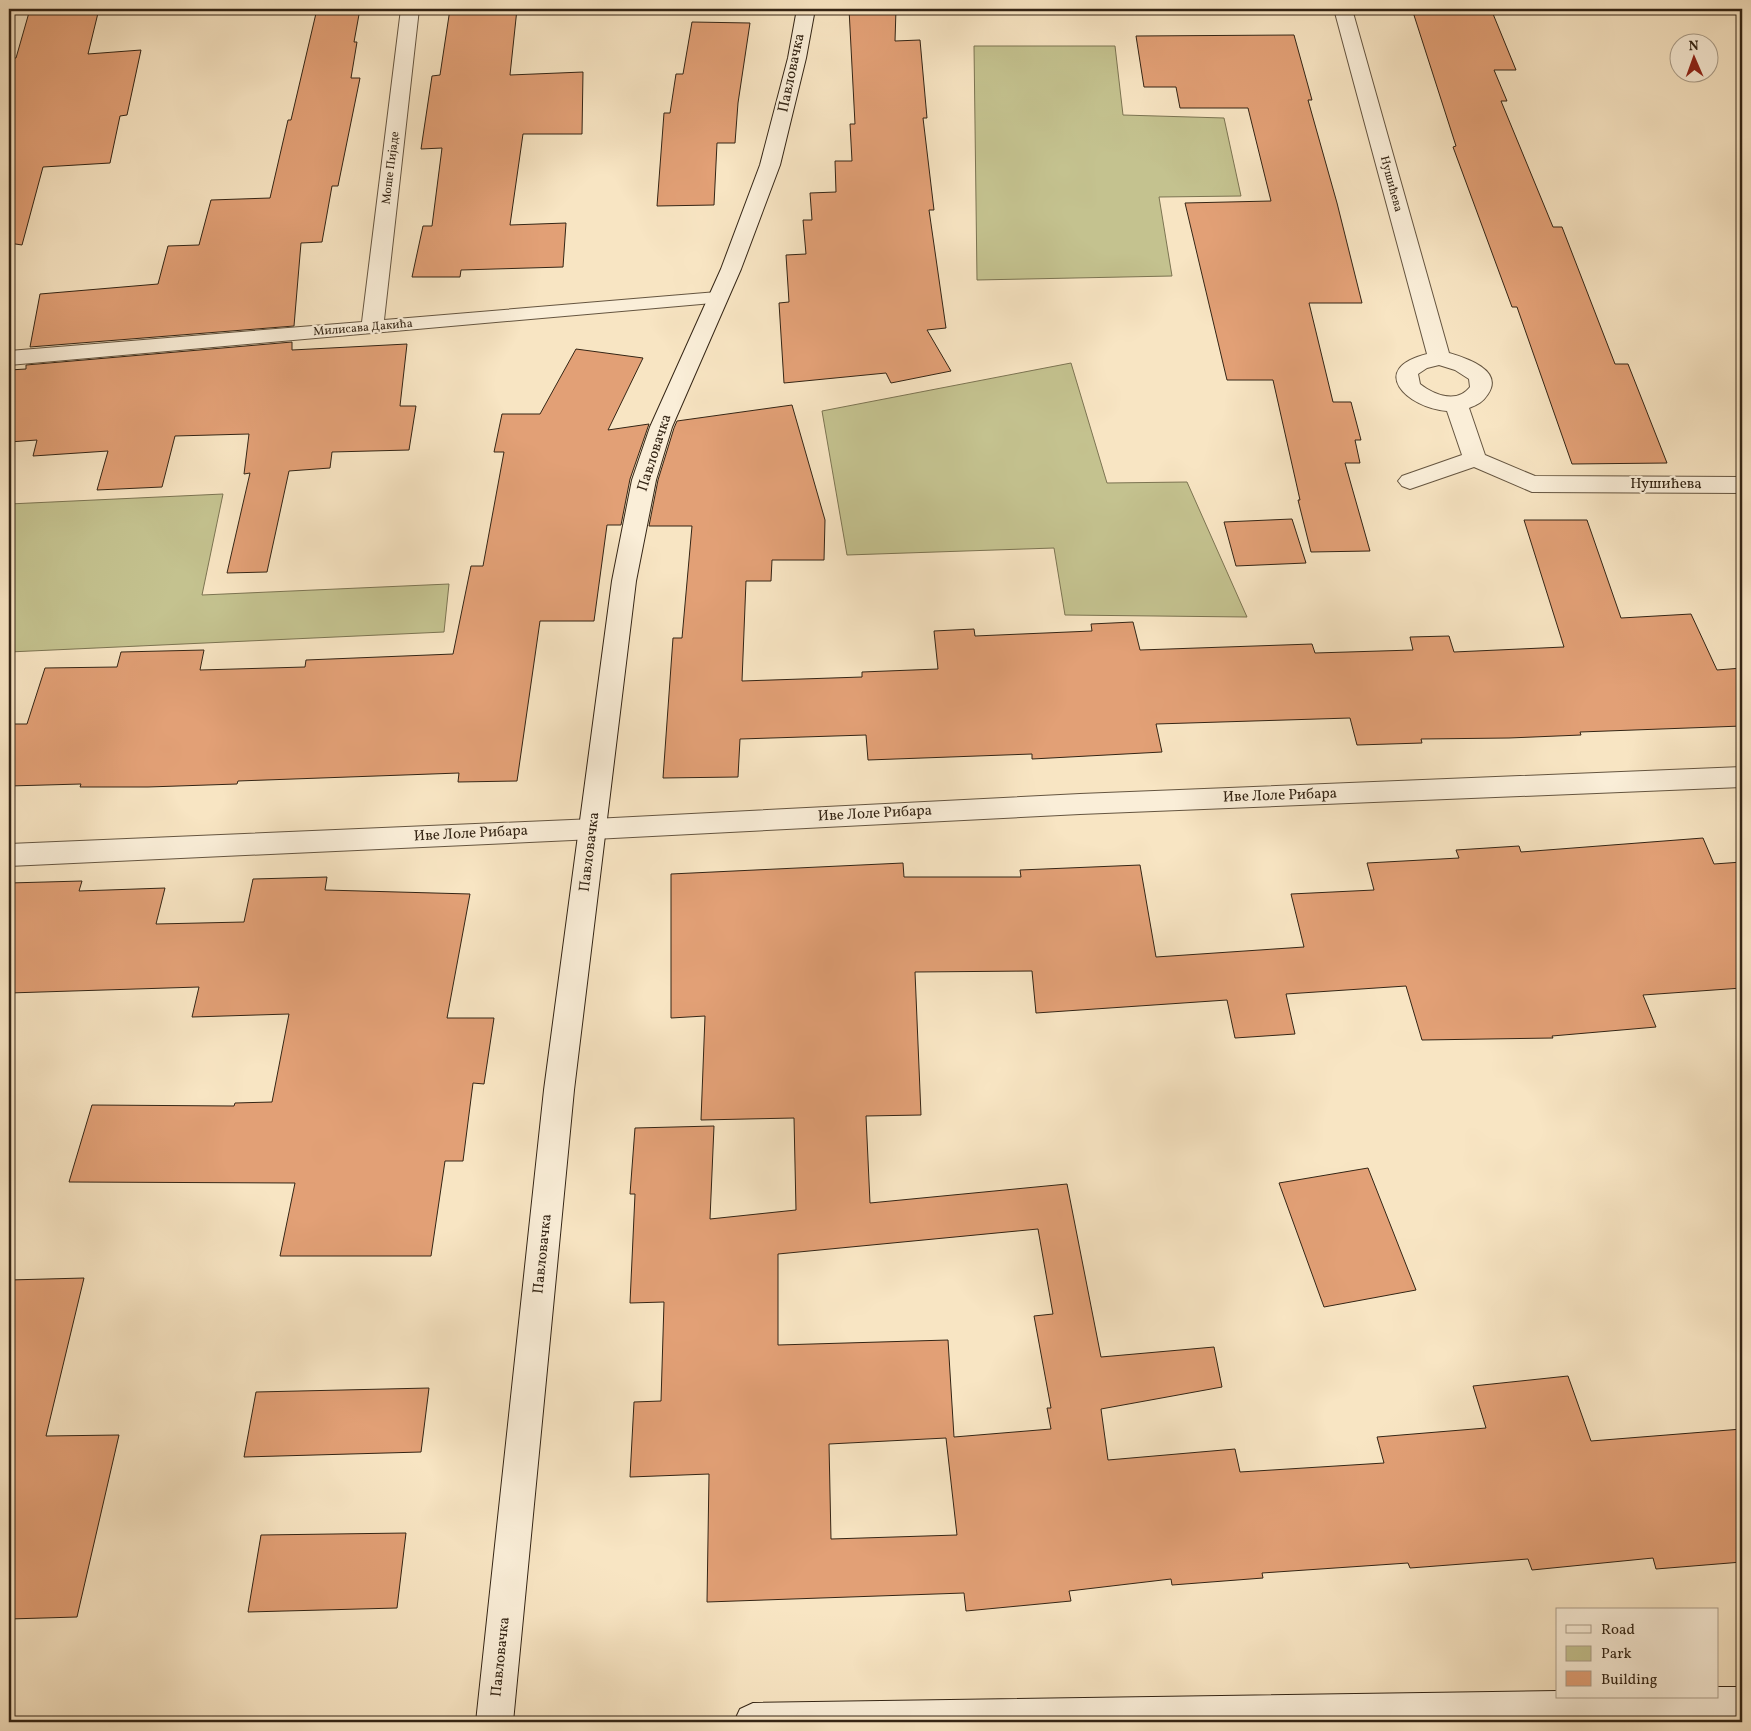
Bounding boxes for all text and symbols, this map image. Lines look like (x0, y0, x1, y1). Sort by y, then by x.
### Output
street label: Павловачка (773, 32, 811, 114)
north arrow (1668, 32, 1718, 82)
text: N (1688, 37, 1699, 56)
street label: Моше Пијаде (379, 130, 403, 205)
street label: Нушићева (1376, 154, 1406, 214)
street label: Милисава Дакића (313, 316, 413, 340)
street label: Павловачка (633, 412, 677, 494)
street label: Нушићева (1630, 474, 1702, 495)
street label: Иве Лоле Рибара (1223, 784, 1337, 808)
street label: Иве Лоле Рибара (817, 801, 933, 827)
street label: Павловачка (575, 811, 605, 893)
street label: Иве Лоле Рибара (413, 821, 529, 847)
street label: Павловачка (528, 1213, 558, 1295)
legend (1556, 1608, 1718, 1698)
street label: Павловачка (486, 1616, 516, 1698)
text: Road (1601, 1620, 1635, 1641)
text: Park (1601, 1644, 1632, 1665)
text: Building (1601, 1670, 1658, 1691)

